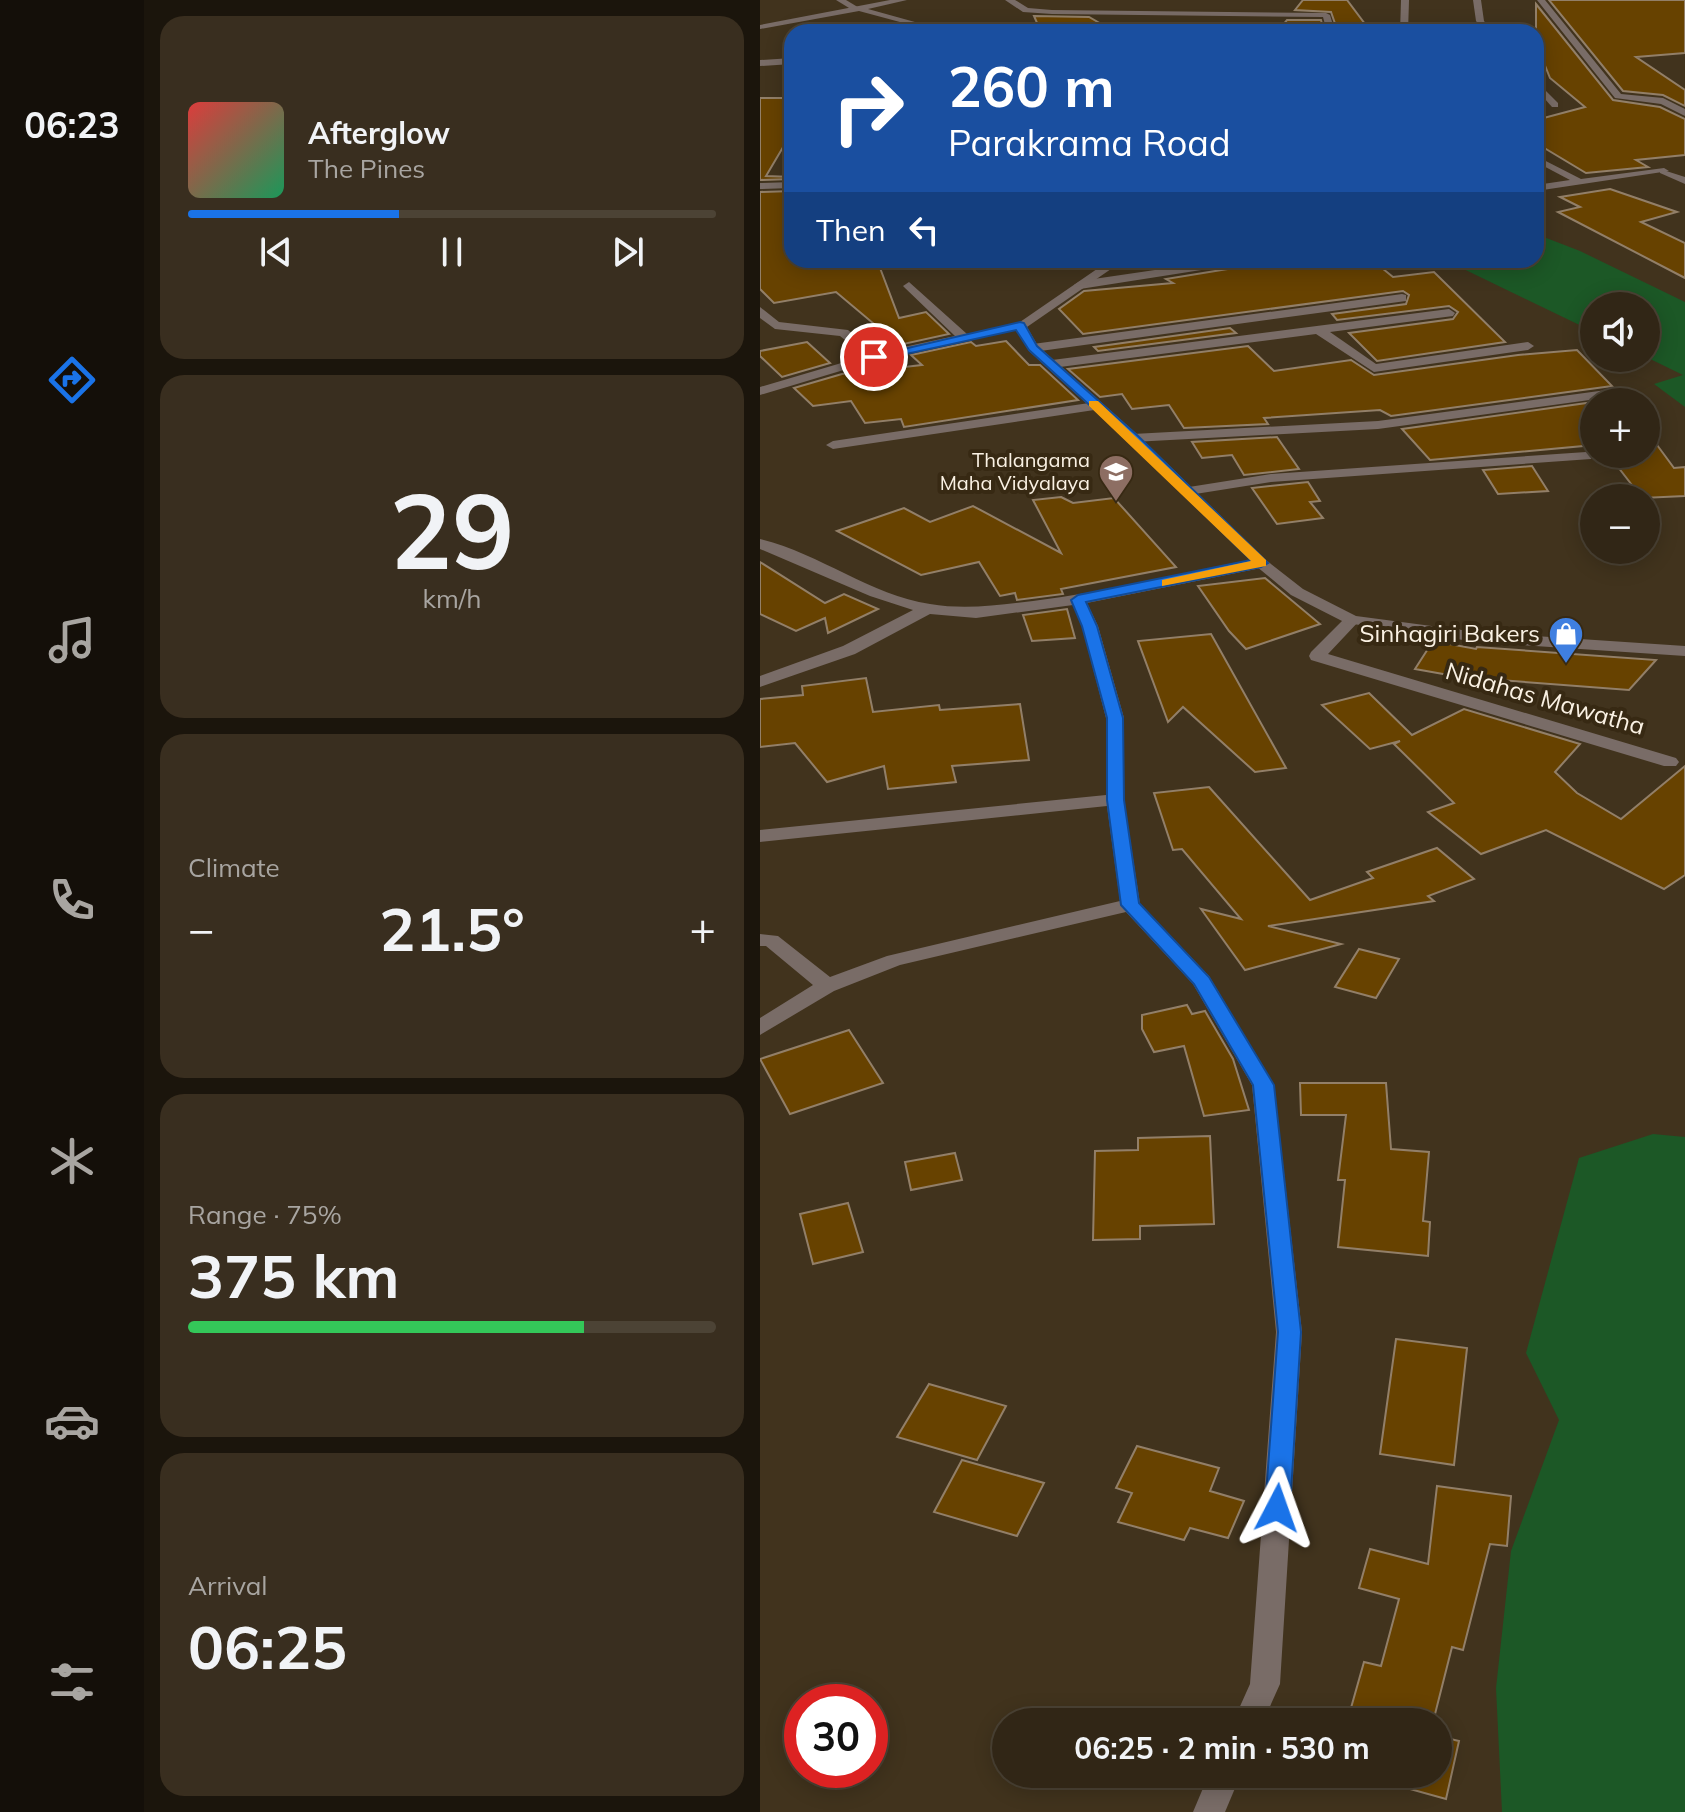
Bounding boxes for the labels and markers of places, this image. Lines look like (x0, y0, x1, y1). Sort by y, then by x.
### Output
pin (840, 323, 908, 391)
place label: Thalangama Maha Vidyalaya (940, 447, 1090, 495)
school or university icon: Thalangama Maha Vidyalaya (1097, 453, 1135, 503)
shop icon: Sinhagiri Bakers (1547, 615, 1585, 665)
place label: Sinhagiri Bakers (1360, 618, 1540, 648)

